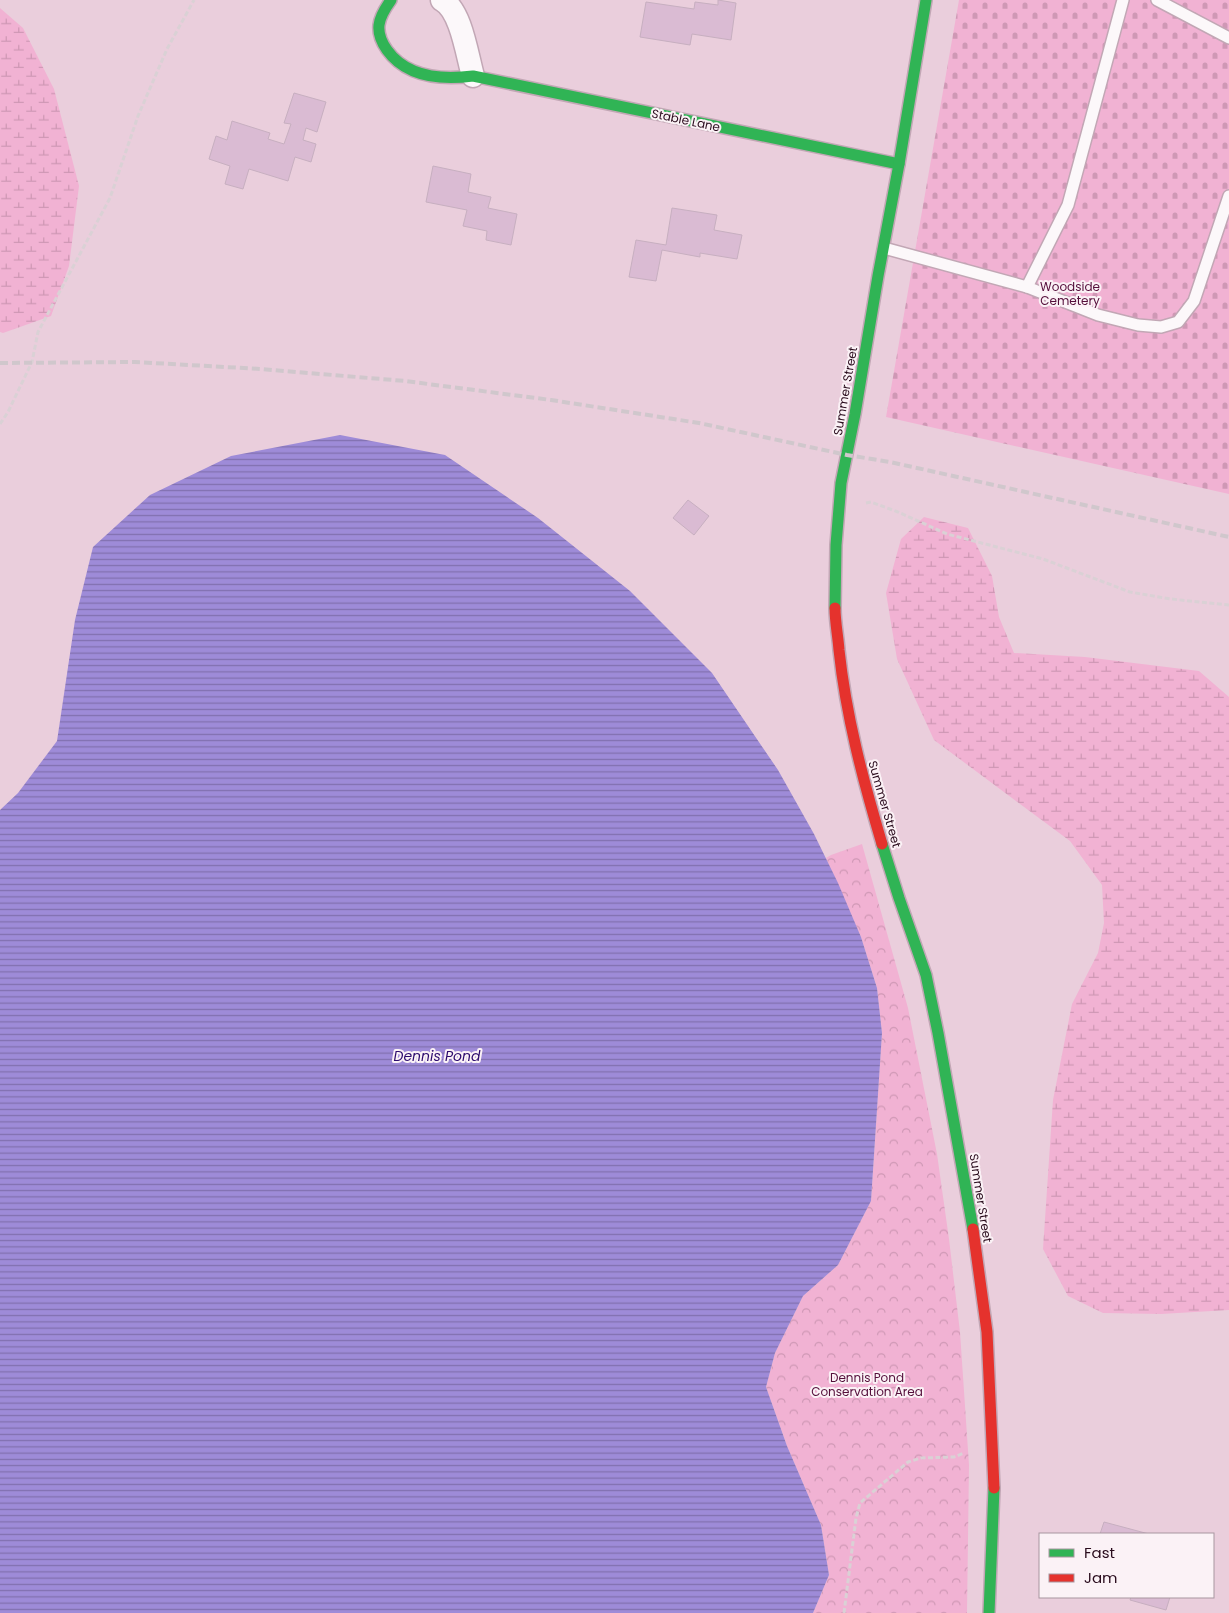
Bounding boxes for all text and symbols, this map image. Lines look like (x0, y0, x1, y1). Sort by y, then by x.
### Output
street label: Stable Lane (650, 104, 722, 136)
park label: Woodside Cemetery (1040, 278, 1100, 309)
street label: Summer Street (829, 345, 861, 437)
street label: Summer Street (864, 759, 906, 849)
water label: Dennis Pond (394, 1046, 481, 1066)
street label: Summer Street (966, 1152, 996, 1244)
park label: Dennis Pond Conservation Area (811, 1369, 923, 1400)
legend (1039, 1533, 1214, 1598)
text: Fast (1084, 1542, 1115, 1563)
text: Jam (1084, 1567, 1118, 1588)

